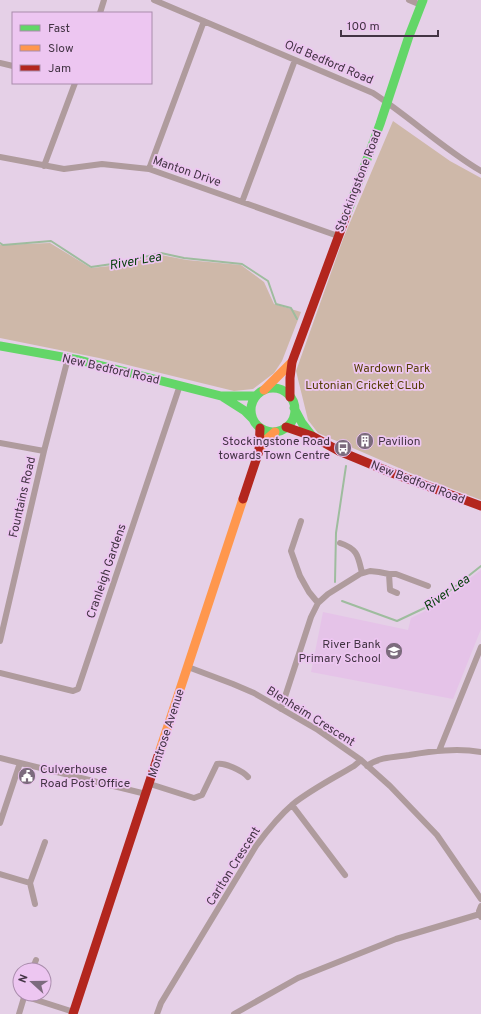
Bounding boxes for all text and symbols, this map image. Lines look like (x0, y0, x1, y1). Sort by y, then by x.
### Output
legend (12, 12, 152, 84)
scale bar (341, 12, 438, 38)
text: 100 m (347, 19, 380, 35)
text: Fast (48, 21, 70, 37)
street label: Old Bedford Road (282, 37, 375, 89)
text: Slow (48, 41, 74, 57)
text: Jam (48, 61, 71, 77)
street label: Stockingstone Road (332, 128, 386, 235)
street label: Manton Drive (150, 153, 223, 191)
water label: River Lea (108, 249, 163, 274)
street label: New Bedford Road (60, 351, 161, 389)
park label: Wardown Park (354, 361, 430, 377)
park label: Lutonian Cricket CLub (305, 378, 425, 394)
building icon: Pavilion (355, 431, 375, 451)
place label: Stockingstone Road towards Town Centre (218, 434, 330, 464)
place label: Pavilion (378, 434, 420, 450)
bus stop icon: Stockingstone Road towards Town Centre (333, 438, 353, 458)
street label: Fountains Road (6, 455, 40, 539)
street label: New Bedford Road (368, 458, 467, 508)
street label: Cranleigh Gardens (83, 522, 131, 621)
water label: River Lea (421, 572, 474, 615)
place label: River Bank Primary School (299, 637, 381, 667)
school or university icon: River Bank Primary School (384, 641, 404, 661)
street label: Blenheim Crescent (263, 683, 358, 751)
street label: Montrose Avenue (145, 687, 189, 780)
place label: Culverhouse Road Post Office (40, 762, 130, 792)
public building icon: Culverhouse Road Post Office (17, 766, 37, 786)
street label: Carlton Crescent (203, 824, 265, 909)
north arrow (12, 962, 52, 1002)
text: N (16, 973, 32, 985)

